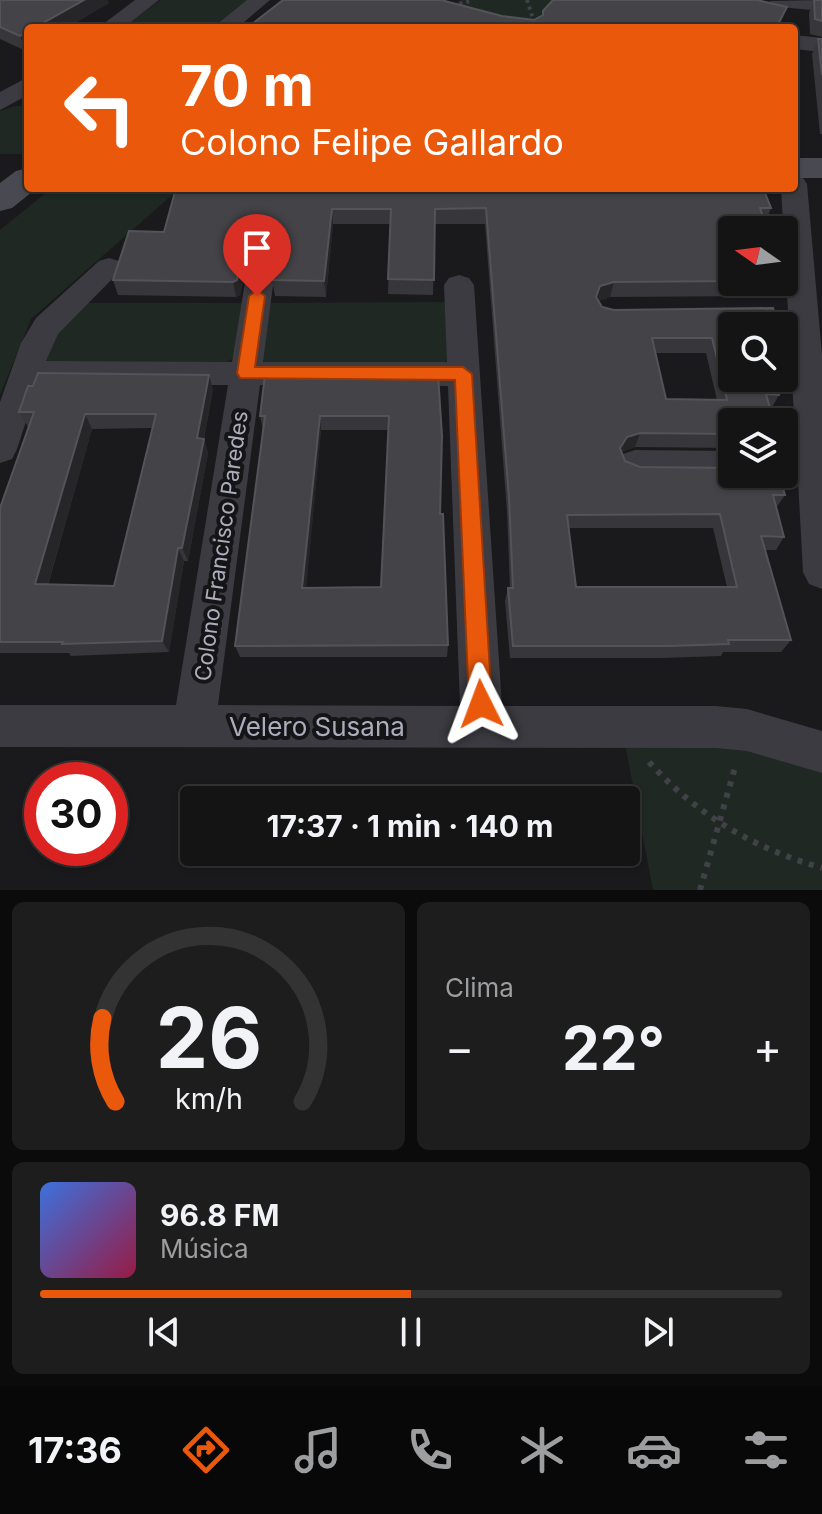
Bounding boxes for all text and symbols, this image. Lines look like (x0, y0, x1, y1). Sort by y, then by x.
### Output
text: 70 m (180, 52, 314, 120)
icon: left (48, 56, 152, 160)
text: Colono Felipe Gallardo (180, 120, 564, 164)
pin (223, 214, 291, 296)
north arrow (718, 216, 798, 296)
map controls (718, 216, 798, 488)
icon: arrive (235, 226, 279, 270)
button: search (718, 312, 798, 392)
button: layers (718, 408, 798, 488)
street label: Colono Francisco Paredes (189, 409, 253, 683)
position arrow (439, 662, 523, 746)
street label: Velero Susana (229, 711, 405, 742)
speed limit sign: 30 (24, 762, 128, 866)
text: 17:37 · 1 min · 140 m (267, 808, 553, 844)
text: Clima (445, 972, 514, 1003)
text: 26 (155, 987, 262, 1088)
text: 22° (562, 1012, 665, 1084)
text: − (445, 1021, 474, 1075)
text: + (753, 1021, 782, 1075)
text: km/h (175, 1081, 242, 1116)
text: 96.8 FM (160, 1197, 279, 1233)
text: Música (160, 1233, 249, 1264)
icon: previous (142, 1310, 186, 1354)
icon: pause (389, 1310, 433, 1354)
icon: next (636, 1310, 680, 1354)
icon: directions (178, 1422, 234, 1478)
icon: music (290, 1422, 346, 1478)
icon: phone (402, 1422, 458, 1478)
icon: climate (514, 1422, 570, 1478)
icon: car (626, 1422, 682, 1478)
icon: filters (738, 1422, 794, 1478)
text: 17:36 (28, 1428, 122, 1472)

